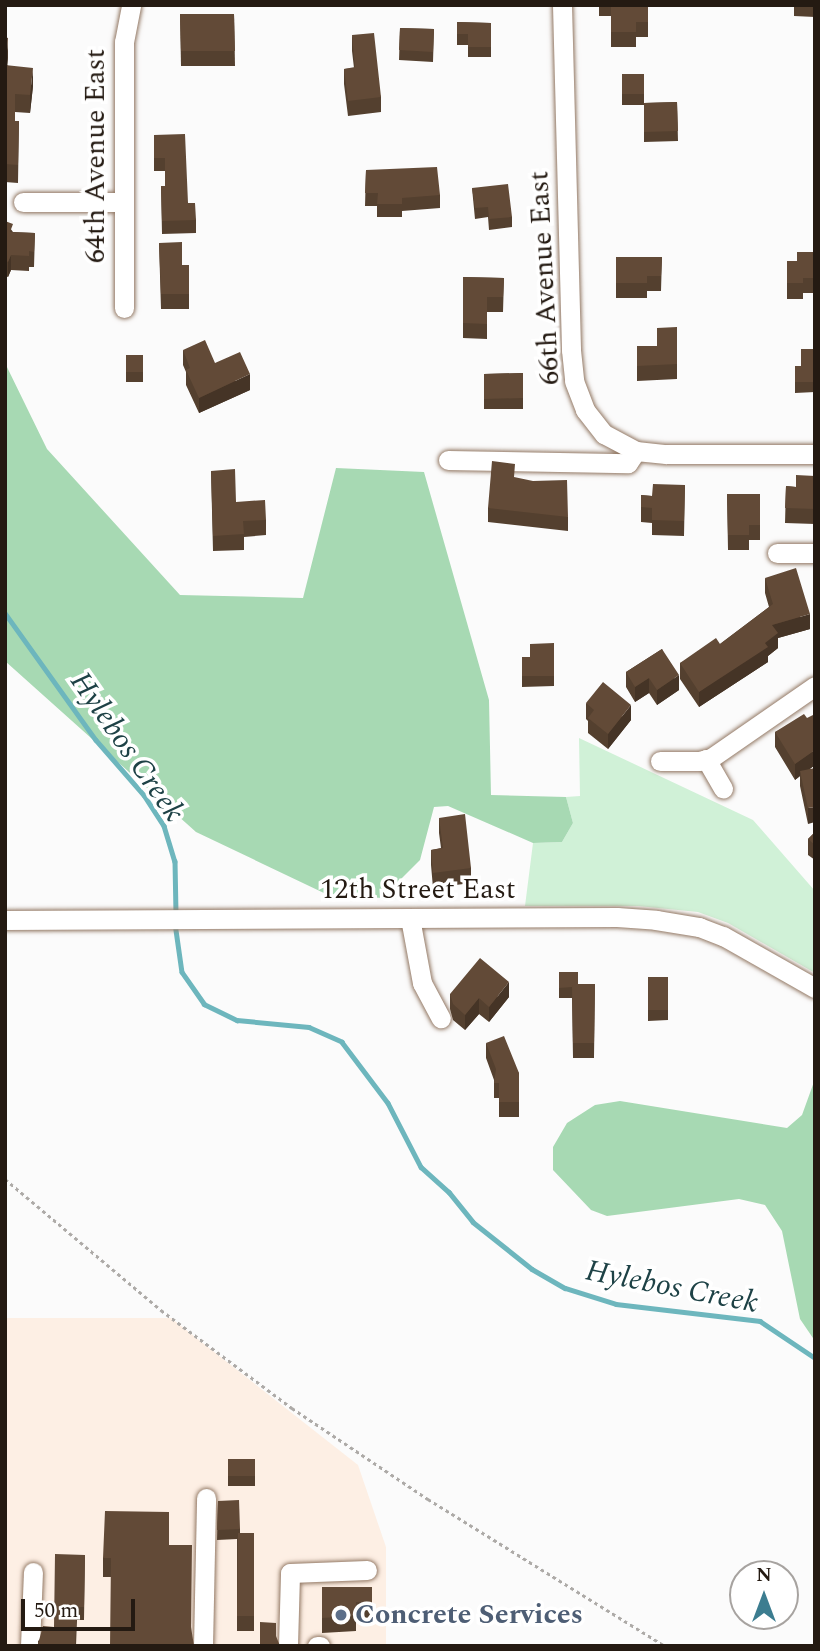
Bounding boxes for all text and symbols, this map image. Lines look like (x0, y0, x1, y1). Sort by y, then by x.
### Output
street label: 64th Avenue East (79, 49, 113, 263)
street label: 66th Avenue East (523, 170, 567, 386)
water label: Hylebos Creek (62, 665, 192, 829)
street label: 12th Street East (320, 873, 516, 907)
water label: Hylebos Creek (583, 1253, 761, 1321)
north arrow (729, 1560, 799, 1630)
text: N (756, 1561, 772, 1590)
scale bar (24, 1584, 138, 1628)
text: 50 m (34, 1595, 78, 1627)
place label: Concrete Services (355, 1598, 583, 1632)
marker: Concrete Services (333, 1607, 349, 1623)

